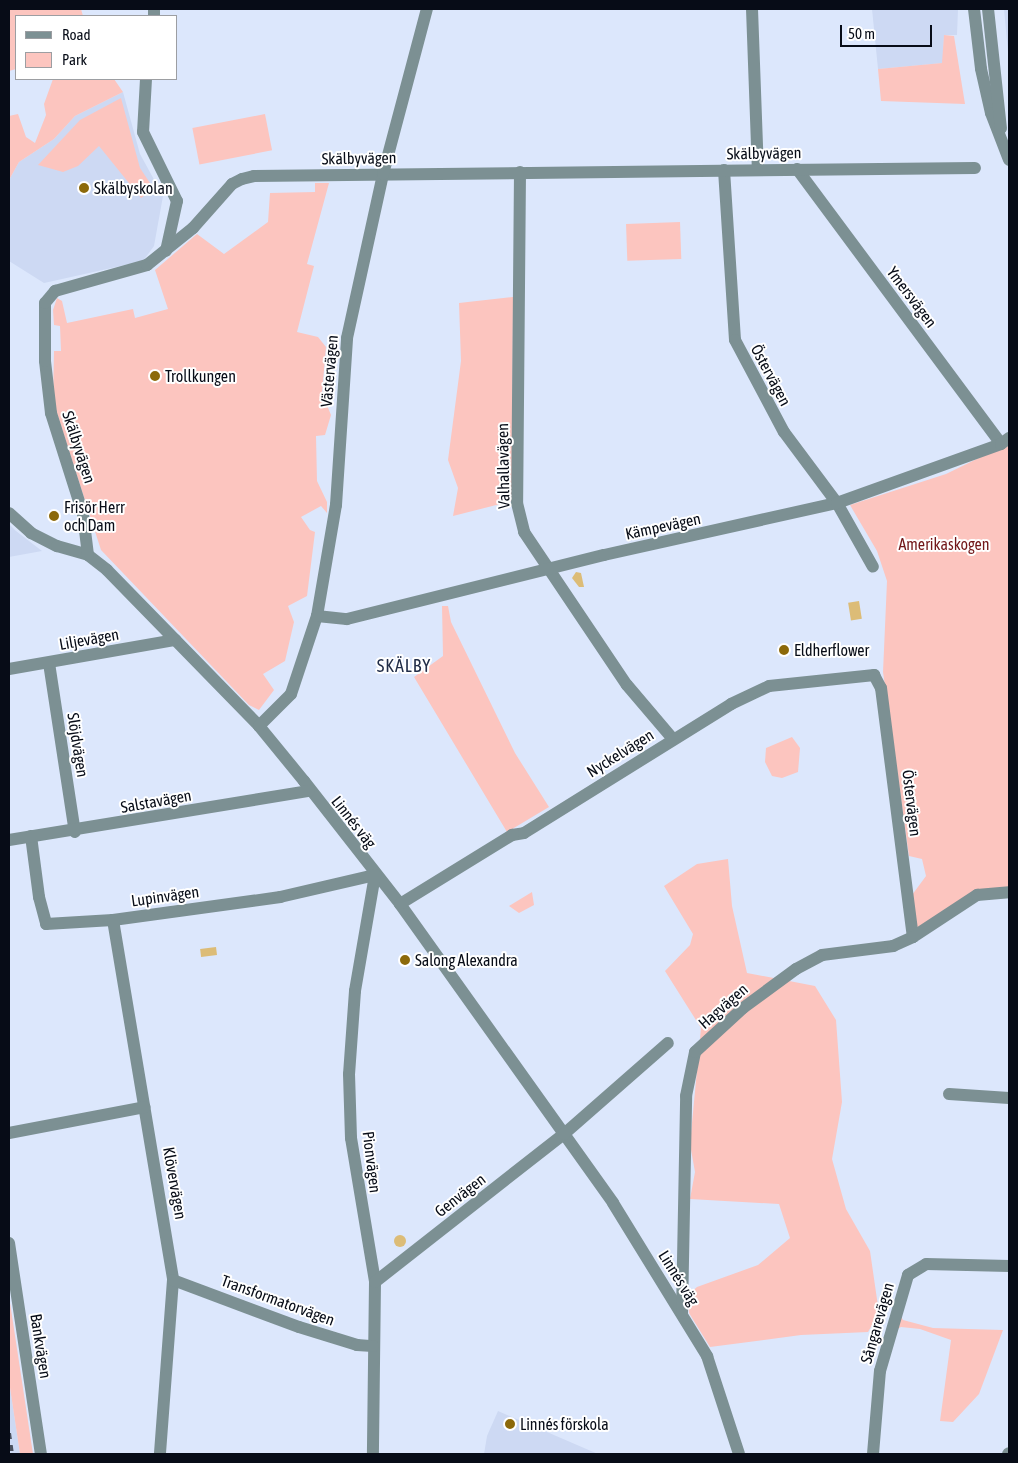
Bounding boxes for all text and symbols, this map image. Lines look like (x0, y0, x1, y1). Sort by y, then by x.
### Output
legend (15, 15, 178, 80)
scale bar (843, 15, 936, 47)
text: 50 m (848, 25, 875, 42)
text: Road (62, 26, 91, 43)
text: Park (62, 51, 87, 68)
street label: Skälbyvägen (726, 143, 802, 163)
street label: Skälbyvägen (321, 148, 397, 168)
place label: Skälbyskolan (94, 178, 173, 198)
marker: Skälbyskolan (78, 182, 90, 194)
street label: Ymersvägen (883, 263, 941, 331)
street label: Västervägen (316, 334, 342, 408)
street label: Östervägen (747, 341, 795, 409)
place label: Trollkungen (165, 366, 236, 386)
marker: Trollkungen (149, 370, 161, 382)
street label: Skälbyvägen (58, 408, 100, 486)
street label: Valhallavägen (493, 423, 513, 509)
place label: Frisör Herr och Dam (64, 497, 125, 535)
street label: Kämpevägen (624, 509, 702, 543)
marker: Frisör Herr och Dam (48, 510, 60, 522)
park label: Amerikaskogen (899, 534, 989, 554)
street label: Liljevägen (58, 624, 120, 654)
place label: Eldherflower (794, 640, 869, 660)
marker: Eldherflower (778, 644, 790, 656)
district label: SKÄLBY (376, 655, 432, 677)
street label: Slöjdvägen (63, 711, 93, 779)
street label: Nyckelvägen (583, 725, 657, 781)
street label: Östervägen (898, 769, 926, 837)
street label: Salstavägen (119, 785, 193, 817)
street label: Linnés väg (328, 792, 380, 852)
street label: Lupinvägen (130, 882, 200, 910)
place label: Salong Alexandra (415, 950, 518, 970)
marker: Salong Alexandra (399, 954, 411, 966)
street label: Hagvägen (694, 979, 752, 1033)
street label: Pionvägen (359, 1130, 385, 1194)
street label: Klövervägen (159, 1145, 191, 1221)
street label: Genvägen (431, 1169, 489, 1221)
street label: Linnés väg (655, 1247, 703, 1309)
street label: Transformatorvägen (219, 1271, 337, 1329)
street label: Sångarevägen (856, 1280, 898, 1366)
street label: Bankvägen (26, 1312, 56, 1380)
place label: Linnés förskola (520, 1414, 609, 1434)
marker: Linnés förskola (504, 1418, 516, 1430)

